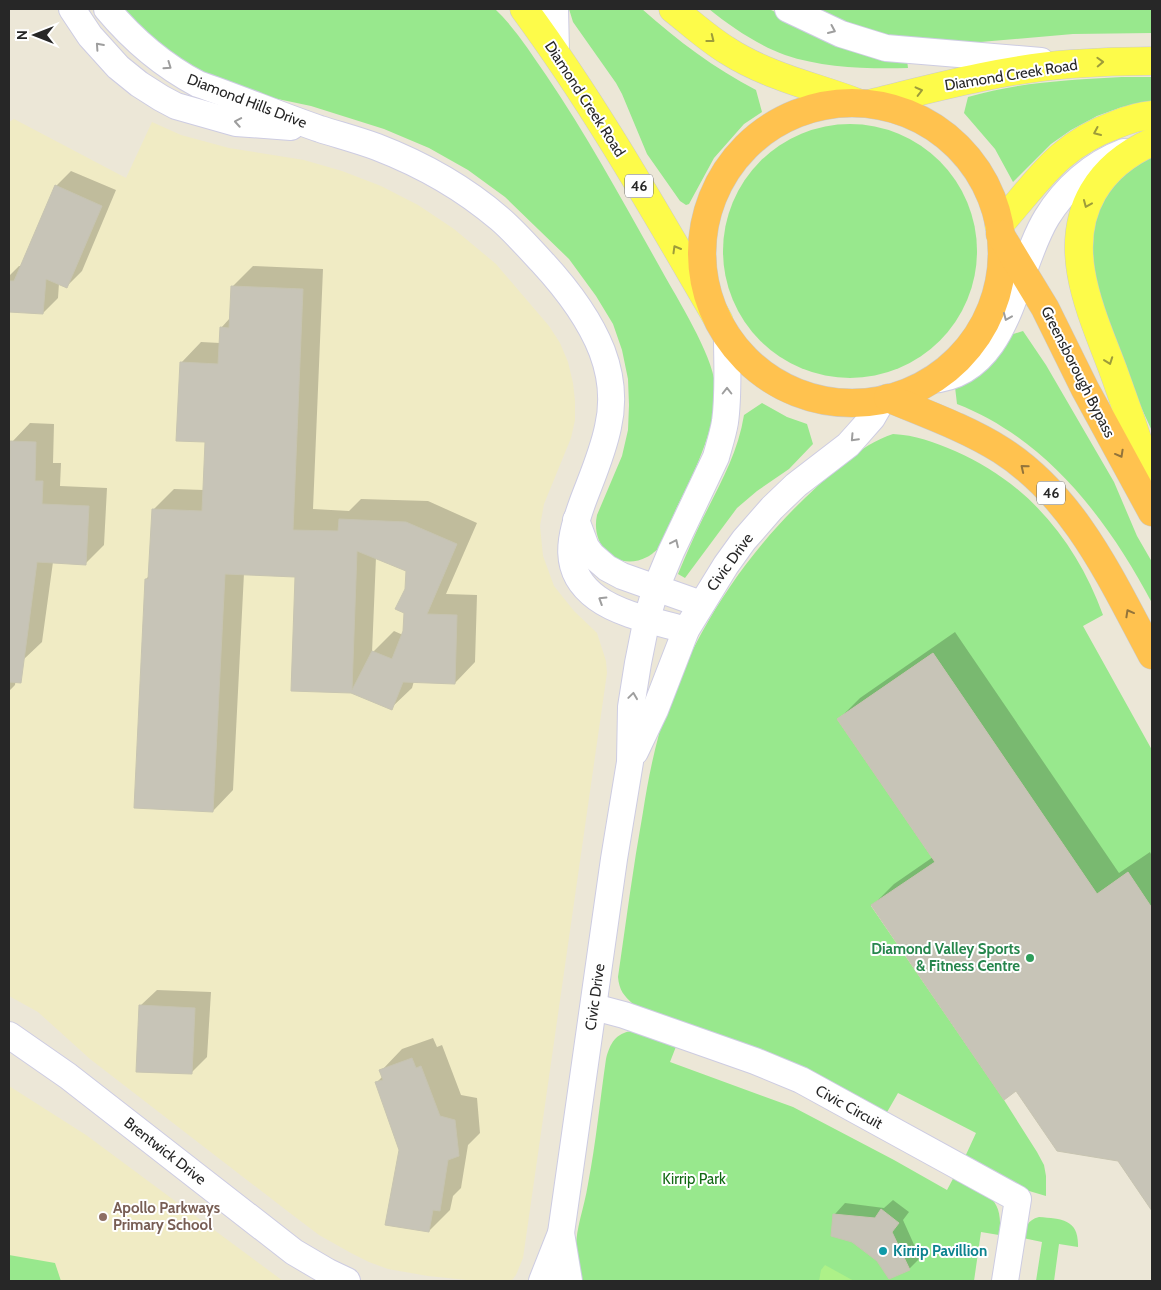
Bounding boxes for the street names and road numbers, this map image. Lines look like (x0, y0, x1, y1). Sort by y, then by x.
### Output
street label: Diamond Creek Road (541, 38, 629, 160)
street label: Diamond Creek Road (943, 56, 1079, 94)
street label: Diamond Hills Drive (185, 70, 310, 132)
road number: 46 (625, 175, 653, 198)
street label: Greensborough Bypass (1037, 303, 1119, 441)
road number: 46 (1037, 482, 1065, 504)
street label: Civic Drive (703, 529, 757, 595)
street label: Civic Drive (581, 962, 609, 1032)
street label: Civic Circuit (812, 1081, 886, 1133)
street label: Brentwick Drive (120, 1113, 210, 1189)

